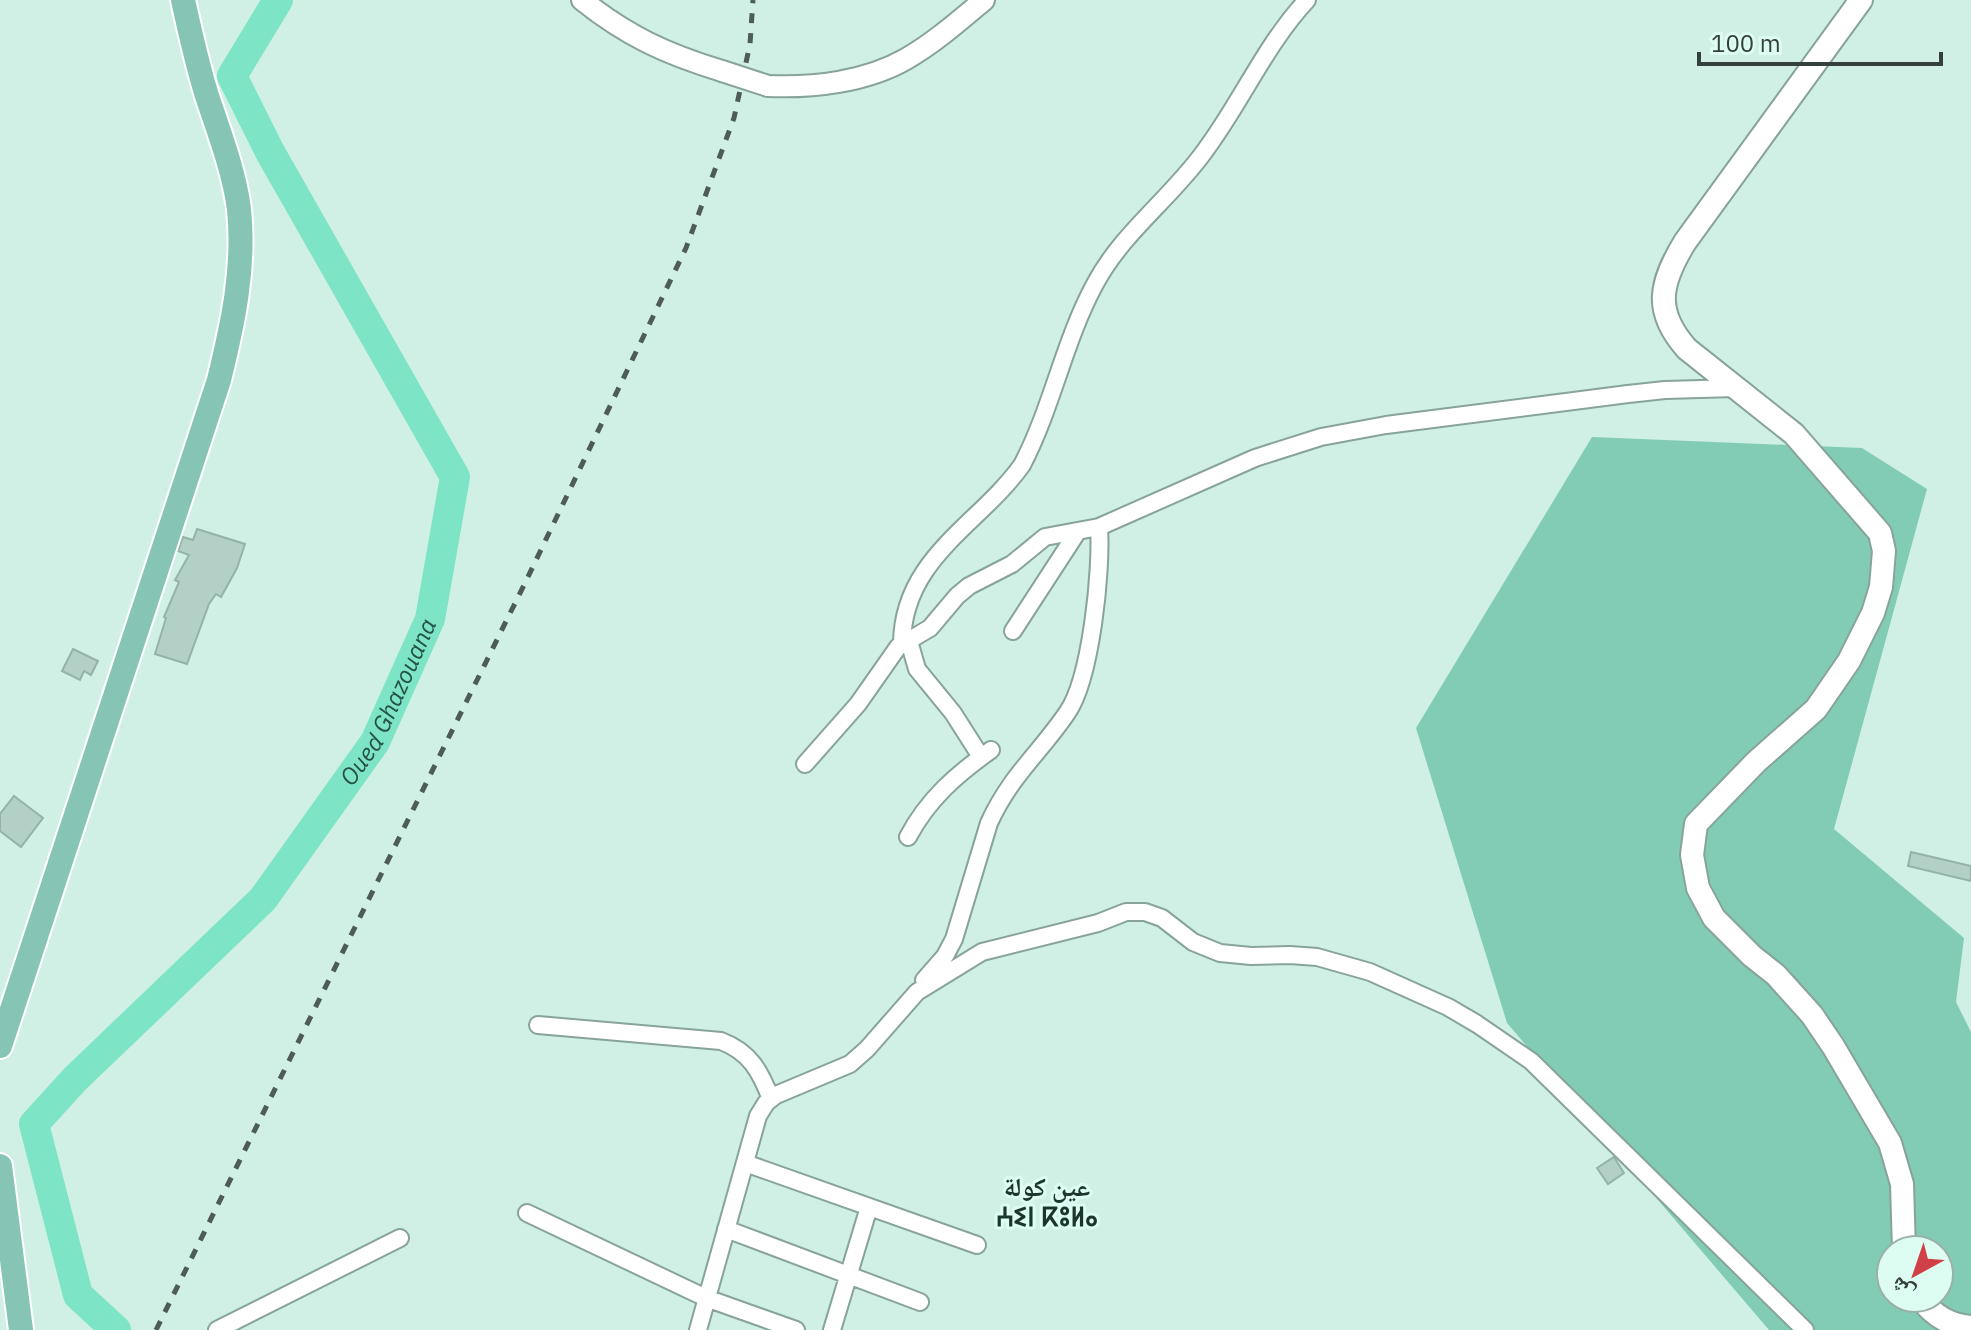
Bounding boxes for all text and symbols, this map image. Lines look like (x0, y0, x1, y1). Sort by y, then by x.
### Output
scale bar (1699, 16, 1941, 66)
text: 100 m (1711, 27, 1781, 59)
water label: Oued Ghazouana (332, 613, 443, 792)
district label: عين كولة ⵄⵉⵏ ⴽⵓⵍⴰ (996, 1169, 1098, 1233)
north arrow (1875, 1234, 1955, 1314)
text: ش (1884, 1271, 1920, 1308)

